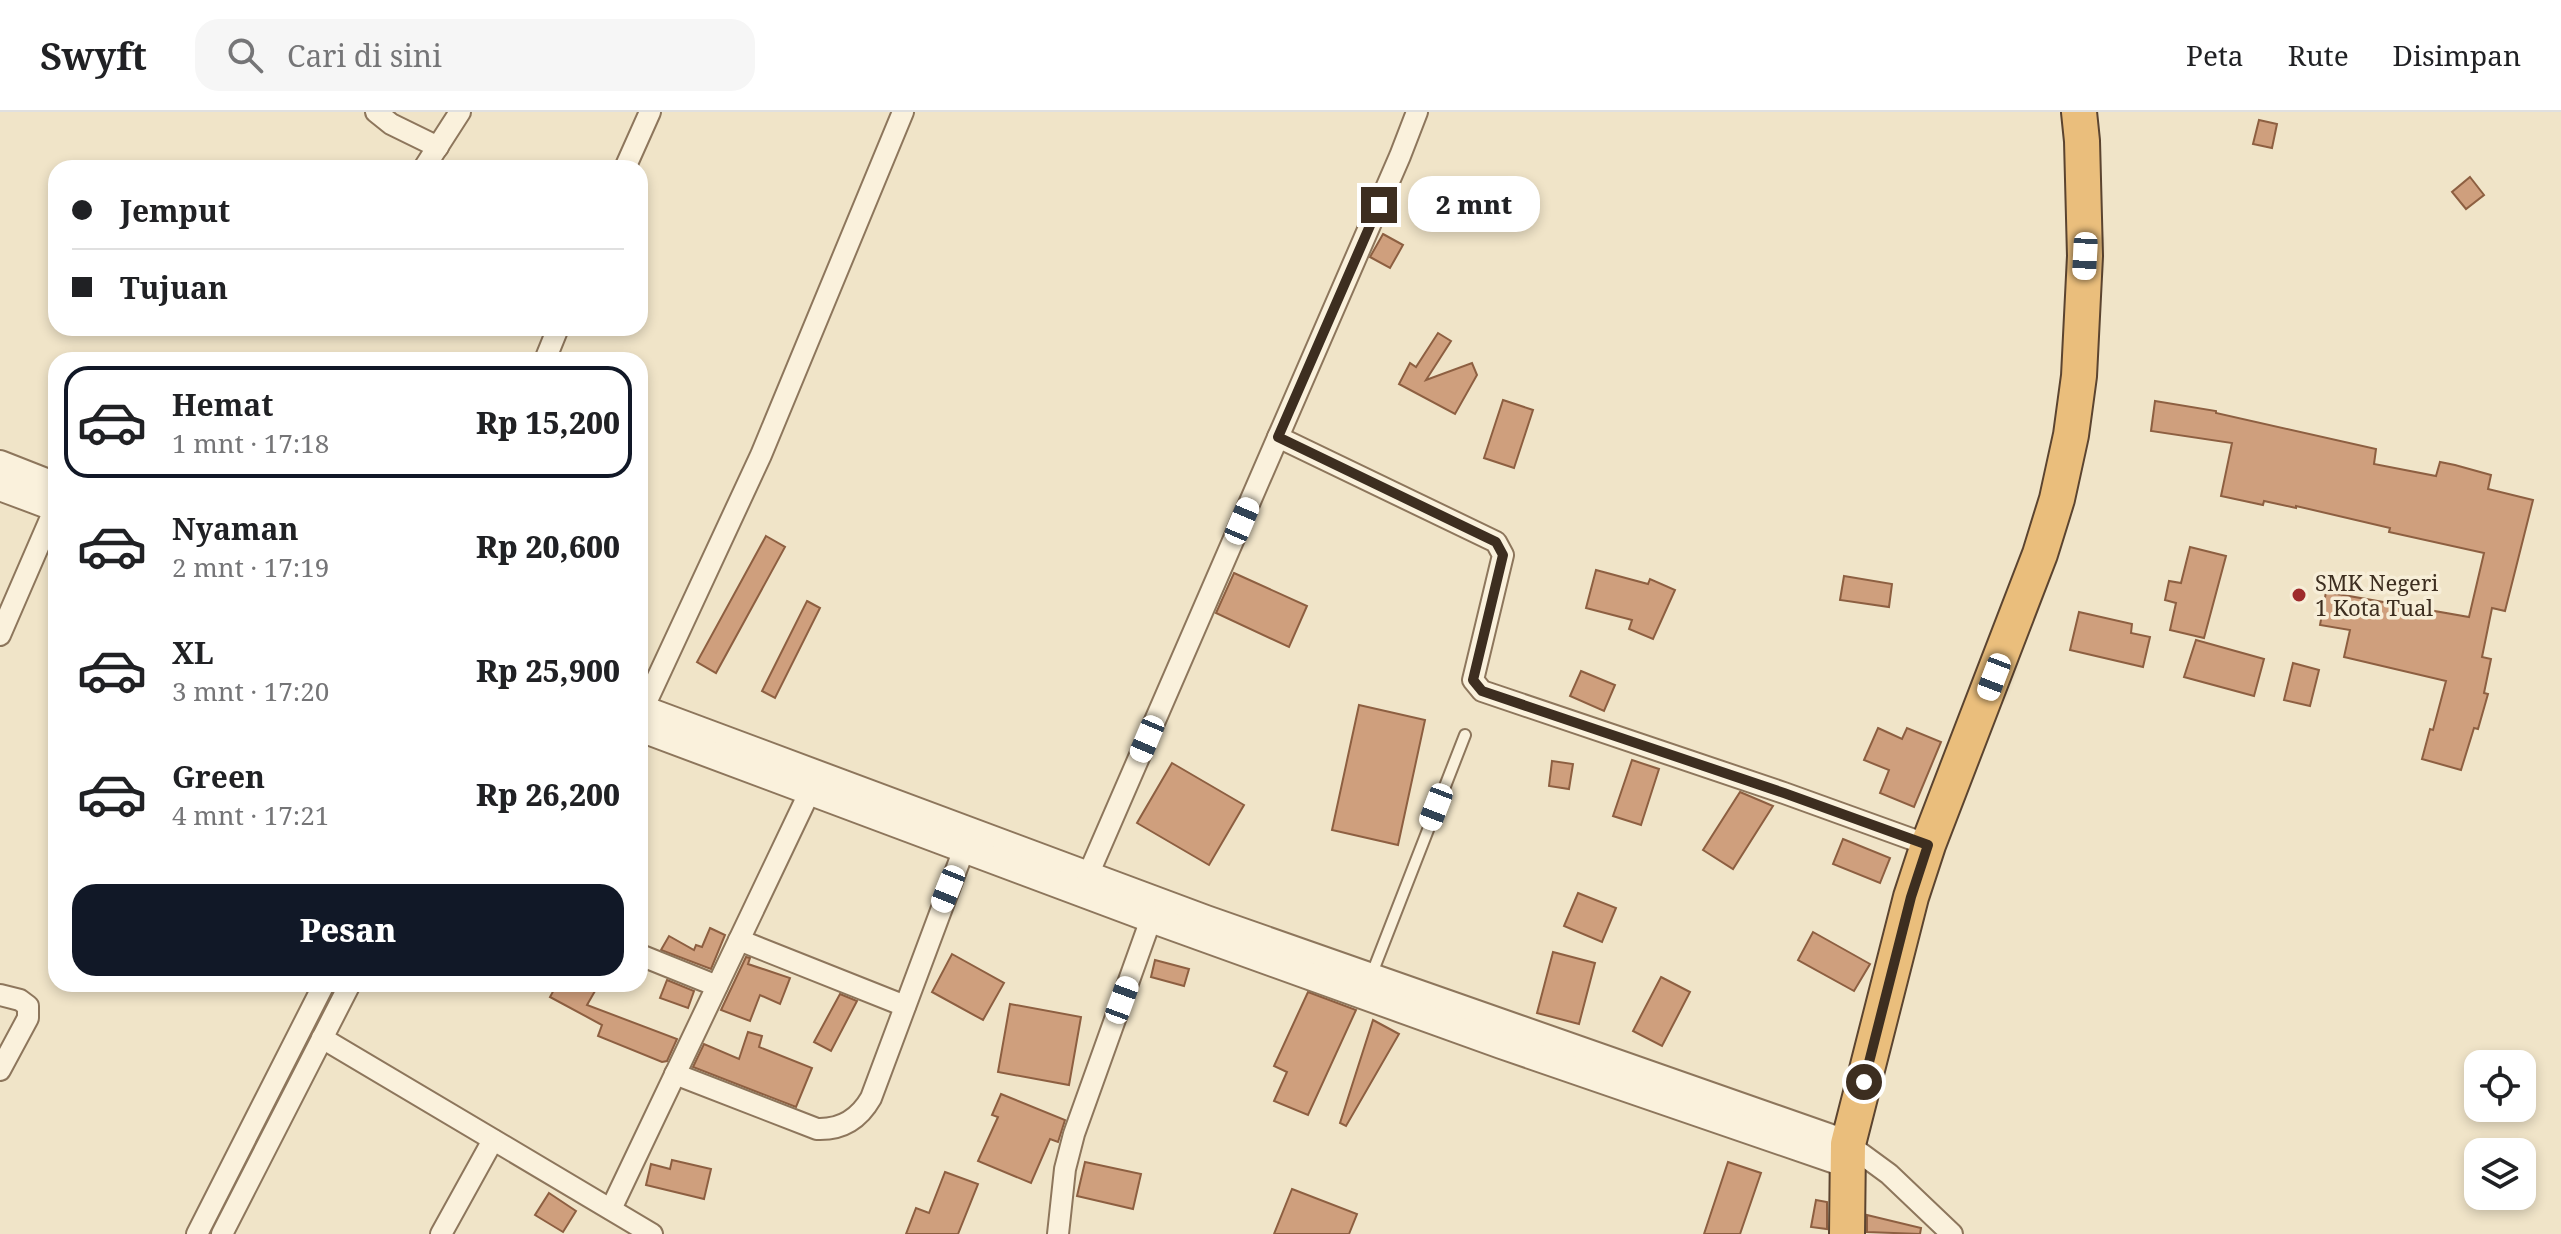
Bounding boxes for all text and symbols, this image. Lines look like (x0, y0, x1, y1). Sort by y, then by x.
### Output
search box (195, 19, 755, 91)
text: Swyft (40, 29, 147, 81)
icon: search (223, 33, 267, 77)
text: Cari di sini (287, 35, 442, 76)
text: Peta (2186, 36, 2244, 74)
text: Rute (2288, 36, 2349, 74)
text: Disimpan (2393, 36, 2521, 74)
callout: 2 mnt (1407, 177, 1539, 233)
text: 2 mnt (1436, 186, 1512, 222)
route end (1361, 187, 1397, 223)
text: Jemput (120, 190, 230, 231)
car (2072, 231, 2098, 281)
text: Tujuan (120, 267, 228, 308)
text: Hemat (172, 384, 273, 425)
icon: car (76, 386, 148, 458)
text: Rp 15,200 (476, 402, 620, 443)
text: 1 mnt · 17:18 (172, 425, 329, 461)
car (1222, 494, 1262, 548)
text: Nyaman (172, 508, 299, 549)
icon: car (76, 510, 148, 582)
text: Rp 20,600 (476, 526, 620, 567)
text: 2 mnt · 17:19 (172, 549, 329, 585)
place label: SMK Negeri 1 Kota Tual (2315, 567, 2438, 622)
marker: SMK Negeri 1 Kota Tual (2290, 586, 2308, 604)
text: XL (172, 632, 214, 673)
icon: car (76, 634, 148, 706)
text: Rp 25,900 (476, 650, 620, 691)
car (1974, 650, 2014, 704)
text: 3 mnt · 17:20 (172, 673, 329, 709)
car (1127, 712, 1167, 766)
text: Green (172, 756, 265, 797)
icon: car (76, 758, 148, 830)
text: Rp 26,200 (476, 774, 620, 815)
car (1416, 780, 1456, 834)
text: 4 mnt · 17:21 (172, 797, 329, 833)
car (928, 862, 968, 916)
button: Pesan (72, 884, 624, 976)
car (1103, 973, 1141, 1027)
map controls (2464, 1050, 2536, 1210)
button: locate (2464, 1050, 2536, 1122)
route start (1846, 1064, 1882, 1100)
button: layers (2464, 1138, 2536, 1210)

